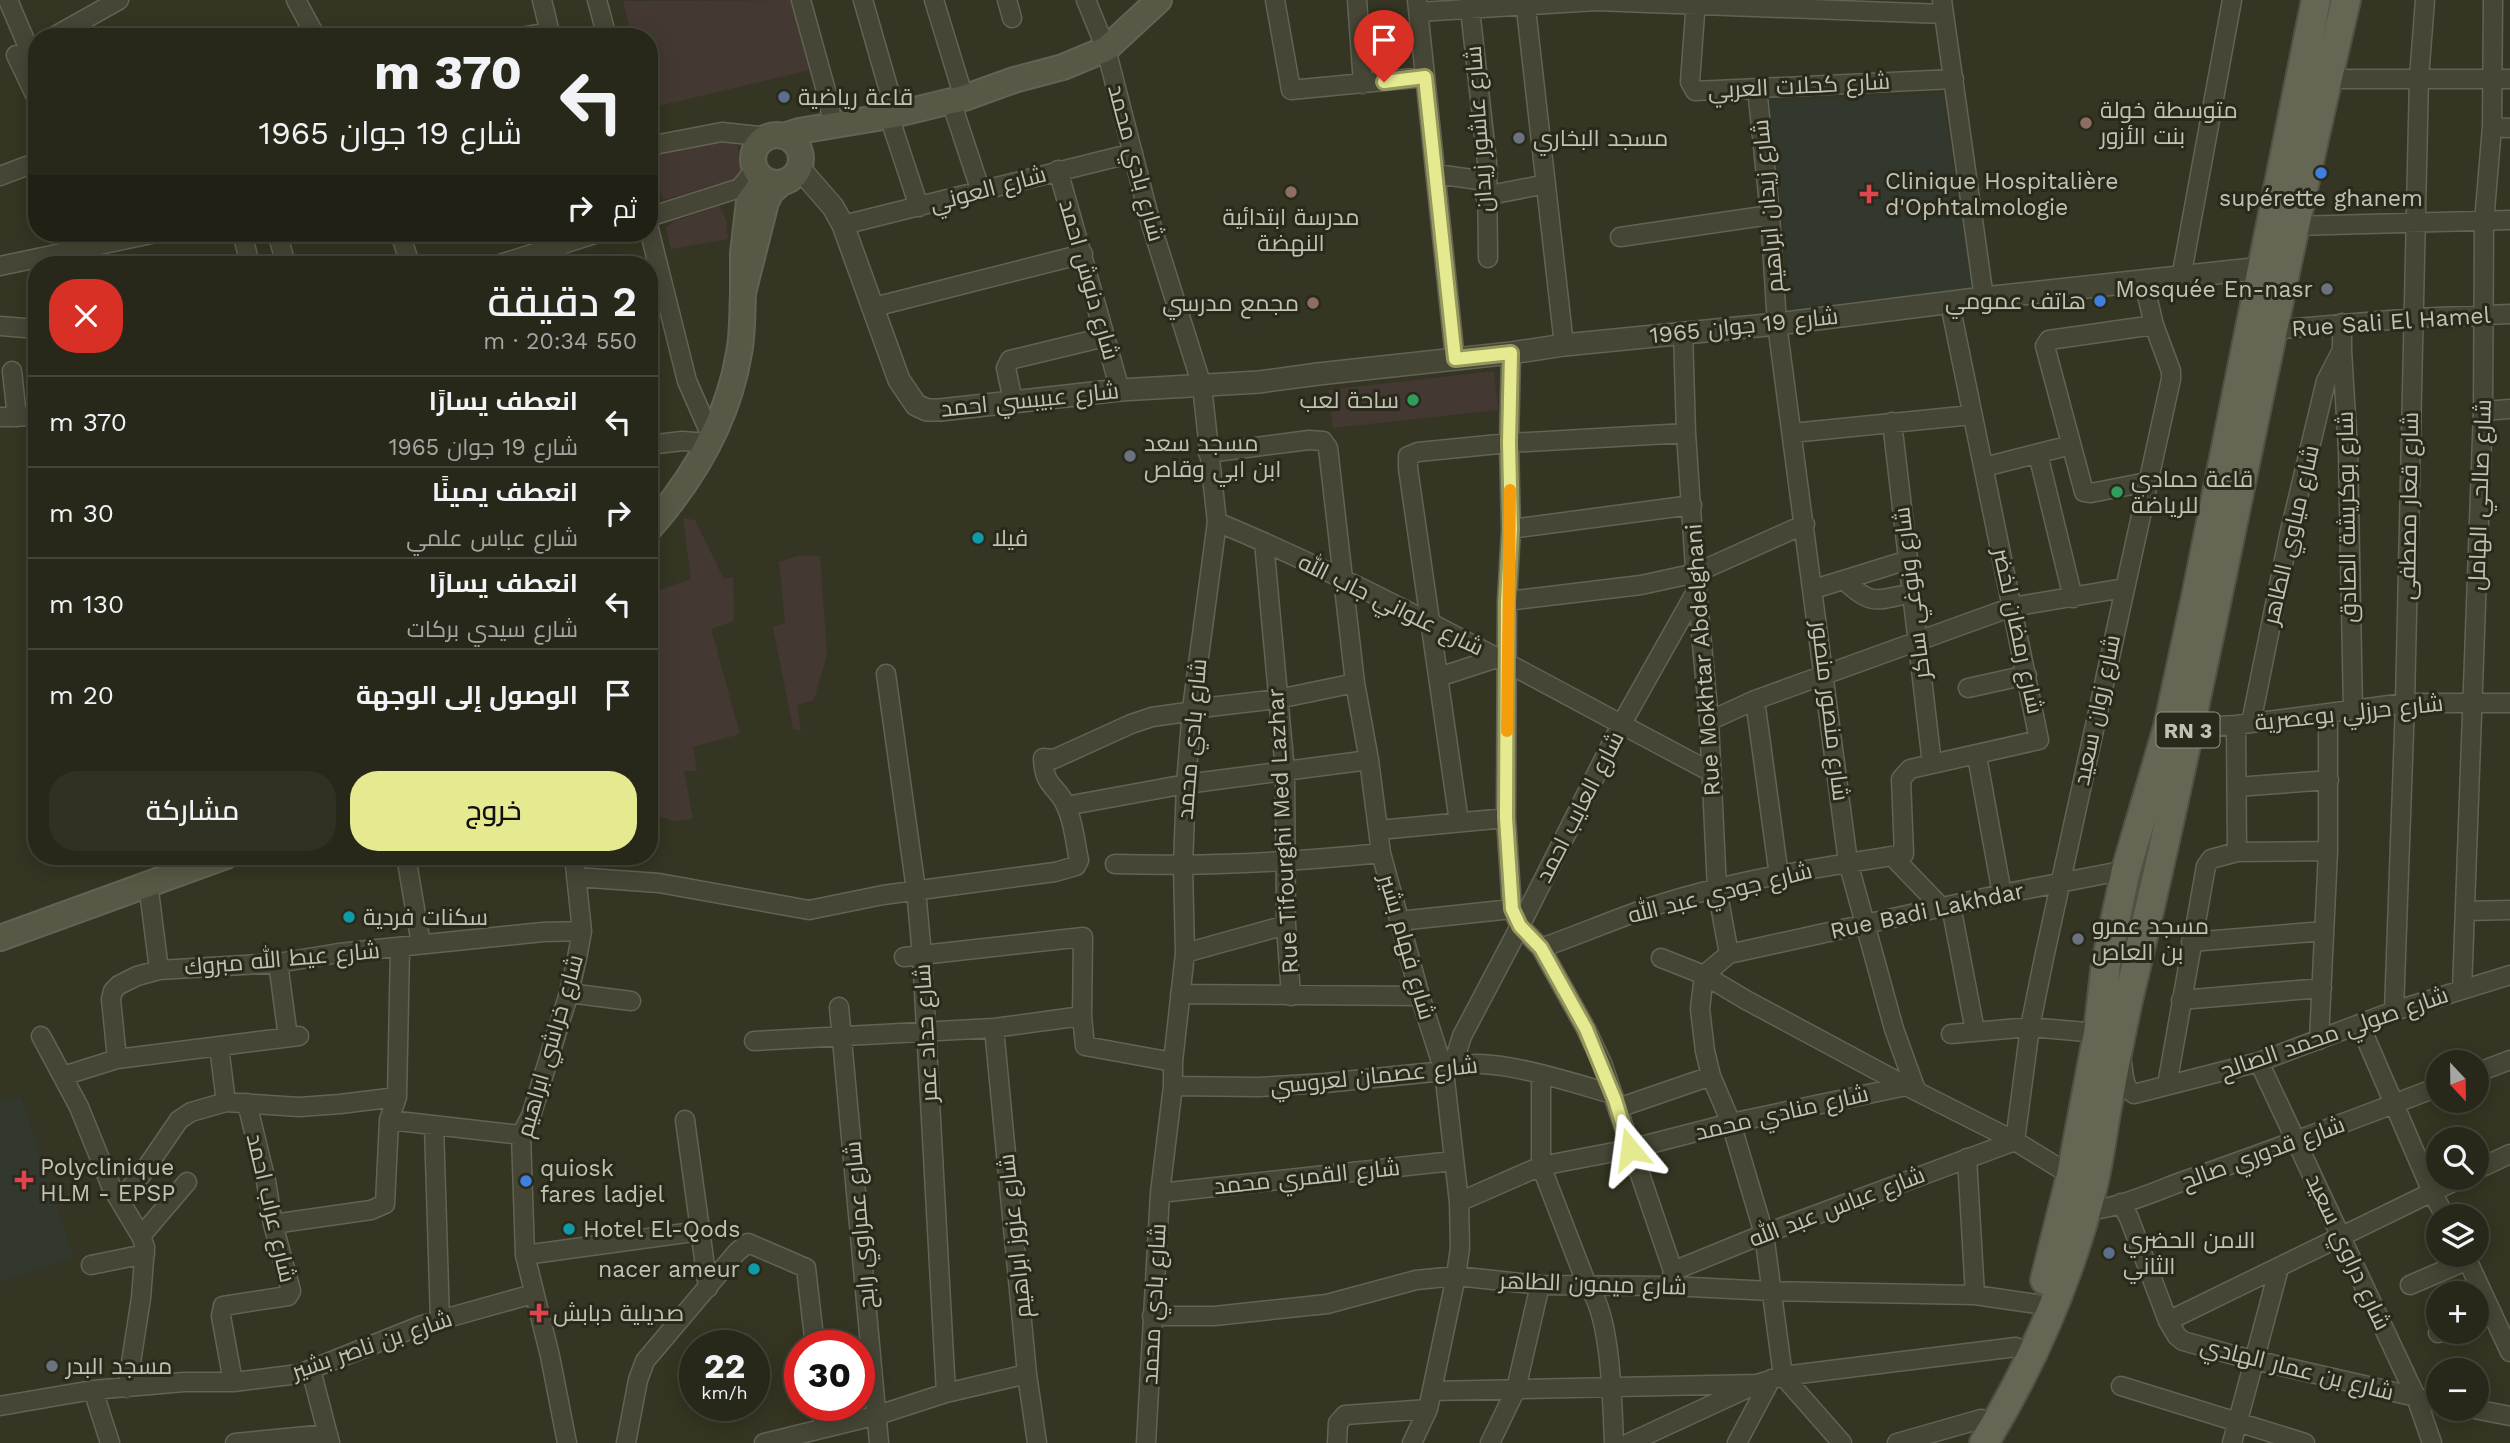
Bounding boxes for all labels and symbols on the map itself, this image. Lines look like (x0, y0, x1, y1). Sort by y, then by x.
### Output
pin (1354, 10, 1414, 82)
street label: شارع عاشور زيدان (1460, 45, 1500, 213)
street label: شارع كحلات العربي (1707, 68, 1891, 108)
street label: شارع بادي محمد (1098, 82, 1170, 245)
place label: قاعة رياضية (798, 84, 913, 111)
marker: قاعة رياضية (776, 89, 792, 105)
place label: متوسطة خولة بنت الأزور (2098, 97, 2238, 150)
marker: متوسطة خولة بنت الأزور (2078, 115, 2094, 131)
street label: شارع زيدان ابراهيم (1747, 118, 1791, 294)
place label: مسجد البخاري (1533, 125, 1668, 156)
marker: مسجد البخاري (1511, 130, 1527, 146)
street label: شارع العوني (927, 161, 1050, 221)
marker: supérette ghanem (2313, 165, 2329, 181)
place label: Clinique Hospitalière d'Ophtalmologie (1885, 168, 2119, 221)
marker: مدرسة ابتدائية النهضة (1283, 184, 1299, 200)
marker: Clinique Hospitalière d'Ophtalmologie (1859, 184, 1879, 204)
place label: supérette ghanem (2219, 185, 2423, 212)
street label: شارع دنوش احمد (1051, 197, 1125, 364)
place label: مدرسة ابتدائية النهضة (1222, 204, 1360, 257)
place label: Mosquée En-nasr (2115, 276, 2313, 303)
marker: Mosquée En-nasr (2319, 281, 2335, 297)
place label: هاتف عمومي (1945, 288, 2086, 319)
place label: مجمع مدرسي (1162, 290, 1299, 320)
marker: هاتف عمومي (2092, 293, 2108, 309)
marker: مجمع مدرسي (1305, 295, 1321, 311)
street label: Rue Sali El Hamel (2290, 302, 2492, 342)
street label: شارع 19 جوان 1965 (1648, 303, 1840, 351)
street label: شارع عبيبسي احمد (940, 377, 1121, 426)
place label: ساحة لعب (1300, 387, 1399, 414)
marker: ساحة لعب (1405, 392, 1421, 408)
street label: شارع صالحي الهامل (2463, 399, 2501, 591)
street label: شارع بوكريشة الصادق (2332, 411, 2364, 623)
street label: شارع قعار مصطفى (2394, 412, 2426, 600)
place label: مسجد سعد ابن ابي وقاص (1144, 430, 1281, 487)
street label: شارع مياوي الطاهر (2257, 443, 2329, 630)
marker: مسجد سعد ابن ابي وقاص (1122, 448, 1138, 464)
place label: قاعة حمادي للرياضة (2131, 466, 2253, 519)
marker: قاعة حمادي للرياضة (2109, 484, 2125, 500)
street label: شارع ونوغي ساكر (1888, 505, 1940, 683)
street label: Rue Mokhtar Abdelghani (1680, 523, 1726, 797)
place label: فيلا (992, 525, 1028, 552)
marker: فيلا (970, 530, 986, 546)
street label: شارع رمضان لخضر (1985, 544, 2049, 717)
street label: شارع علواني جاب الله (1292, 547, 1489, 665)
street label: شارع منصور منصور (1803, 617, 1854, 803)
street label: شارع زوان سعيد (2068, 632, 2128, 788)
street label: شارع بادي محمد (1172, 657, 1216, 821)
street label: Rue Tifourghi Med Lazhar (1262, 687, 1304, 975)
street label: شارع حرزلي بوعصرية (2253, 690, 2445, 740)
road number: RN 3 (2156, 712, 2220, 748)
street label: شارع العايب احمد (1530, 727, 1631, 888)
street label: شارع جودي عبد الله (1625, 855, 1816, 933)
street label: شارع فهام بشير (1371, 869, 1441, 1023)
street label: Rue Badi Lakhdar (1828, 877, 2026, 945)
place label: سكنات فردية (363, 904, 488, 931)
marker: سكنات فردية (341, 909, 357, 925)
place label: مسجد عمرو بن العاص (2092, 913, 2209, 966)
marker: مسجد عمرو بن العاص (2070, 931, 2086, 947)
street label: شارع عيط الله مبروك (183, 935, 381, 983)
street label: شارع خراشي ابراهيم (511, 952, 592, 1141)
street label: شارع حداد عمر (909, 963, 945, 1105)
street label: شارع صولي محمد الصالح (2216, 981, 2453, 1089)
north arrow (2426, 1050, 2488, 1113)
street label: شارع عصمان لعروسي (1269, 1052, 1479, 1103)
street label: شارع منادي محمد (1693, 1080, 1872, 1150)
street label: شارع قدوري صالح (2178, 1111, 2350, 1199)
position arrow (1593, 1112, 1667, 1186)
street label: شارع عراب احمد (239, 1131, 301, 1285)
street label: شارع عمراوي رابح (839, 1140, 885, 1310)
street label: شارع عزوز ابراهيم (993, 1152, 1039, 1319)
place label: Polyclinique HLM - EPSP (40, 1154, 175, 1207)
street label: شارع القمري محمد (1213, 1154, 1402, 1204)
place label: quiosk fares ladjel (540, 1155, 665, 1208)
street label: شارع عباس عبد الله (1745, 1159, 1929, 1255)
marker: Polyclinique HLM - EPSP (14, 1170, 34, 1190)
street label: شارع دراوي سعيد (2296, 1170, 2396, 1336)
marker: quiosk fares ladjel (518, 1173, 534, 1189)
place label: Hotel El-Qods (583, 1216, 740, 1243)
marker: Hotel El-Qods (561, 1221, 577, 1237)
street label: شارع بادي محمد (1136, 1223, 1176, 1385)
place label: الامن الحضري الثاني (2123, 1227, 2255, 1284)
marker: الامن الحضري الثاني (2101, 1245, 2117, 1261)
place label: nacer ameur (598, 1256, 740, 1283)
marker: nacer ameur (746, 1261, 762, 1277)
street label: شارع ميمون الطاهر (1497, 1267, 1687, 1303)
place label: صديلية دبابش (553, 1300, 684, 1327)
street label: شارع بن ناصر بشير (286, 1305, 456, 1388)
marker: صديلية دبابش (531, 1305, 547, 1321)
speed limit sign: 30 (784, 1330, 875, 1421)
street label: شارع بن عمار الهادي (2196, 1332, 2397, 1410)
place label: مسجد البدر (64, 1353, 172, 1380)
marker: مسجد البدر (44, 1358, 60, 1374)

